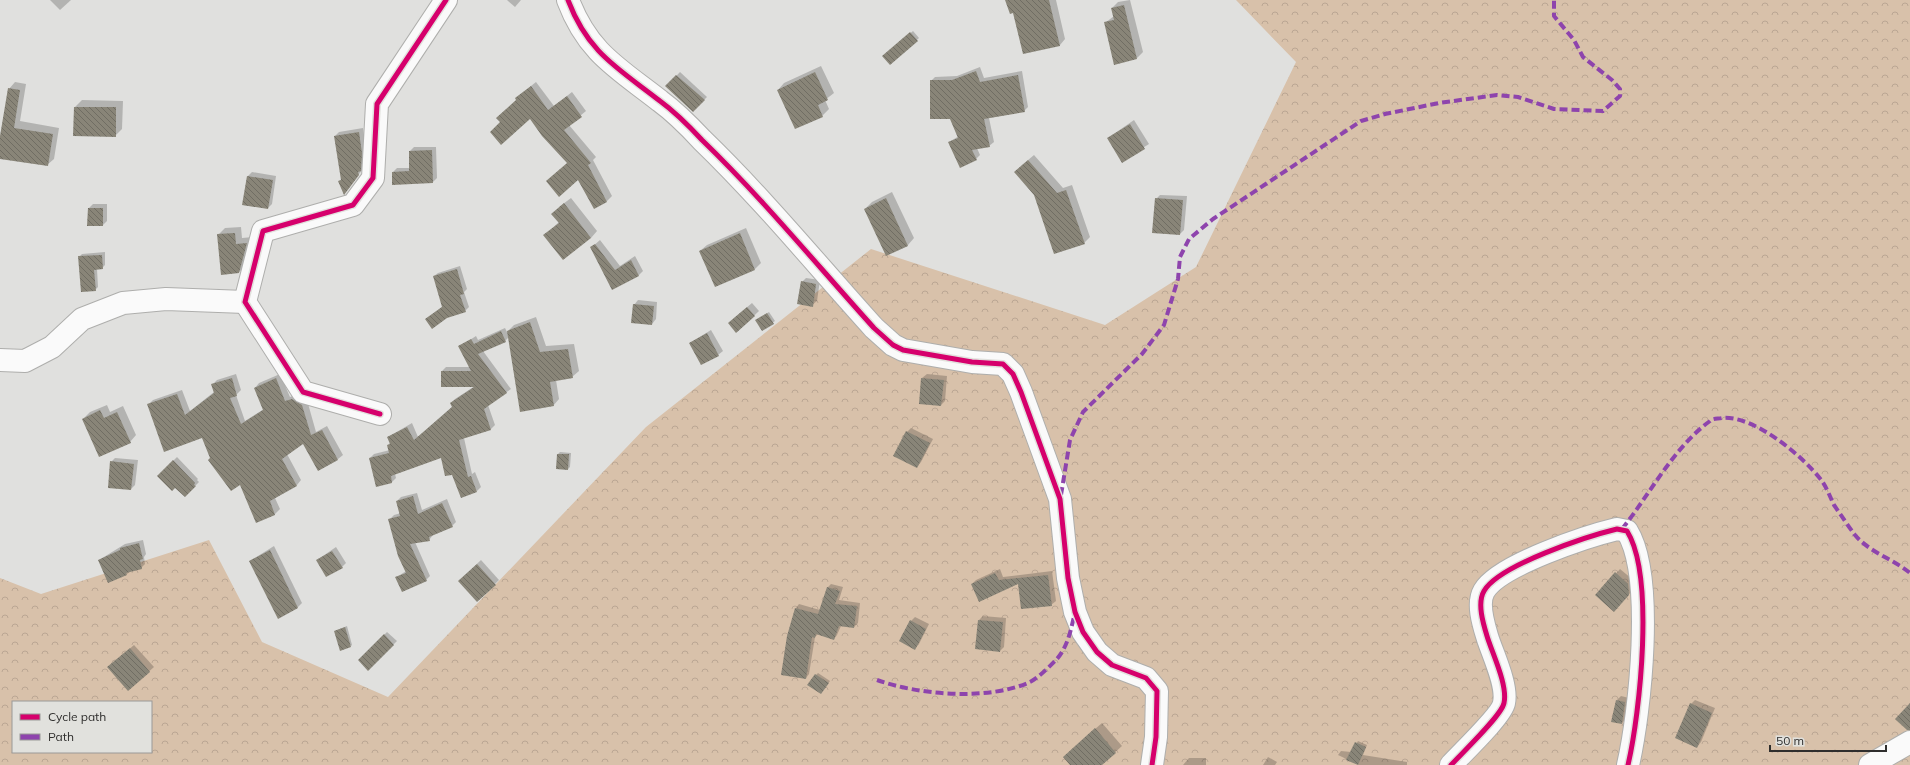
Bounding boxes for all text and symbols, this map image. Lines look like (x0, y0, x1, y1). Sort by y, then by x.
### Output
legend (12, 701, 152, 753)
text: Cycle path (48, 709, 106, 724)
scale bar (1770, 727, 1886, 753)
text: Path (48, 729, 74, 744)
text: 50 m (1776, 733, 1804, 748)

